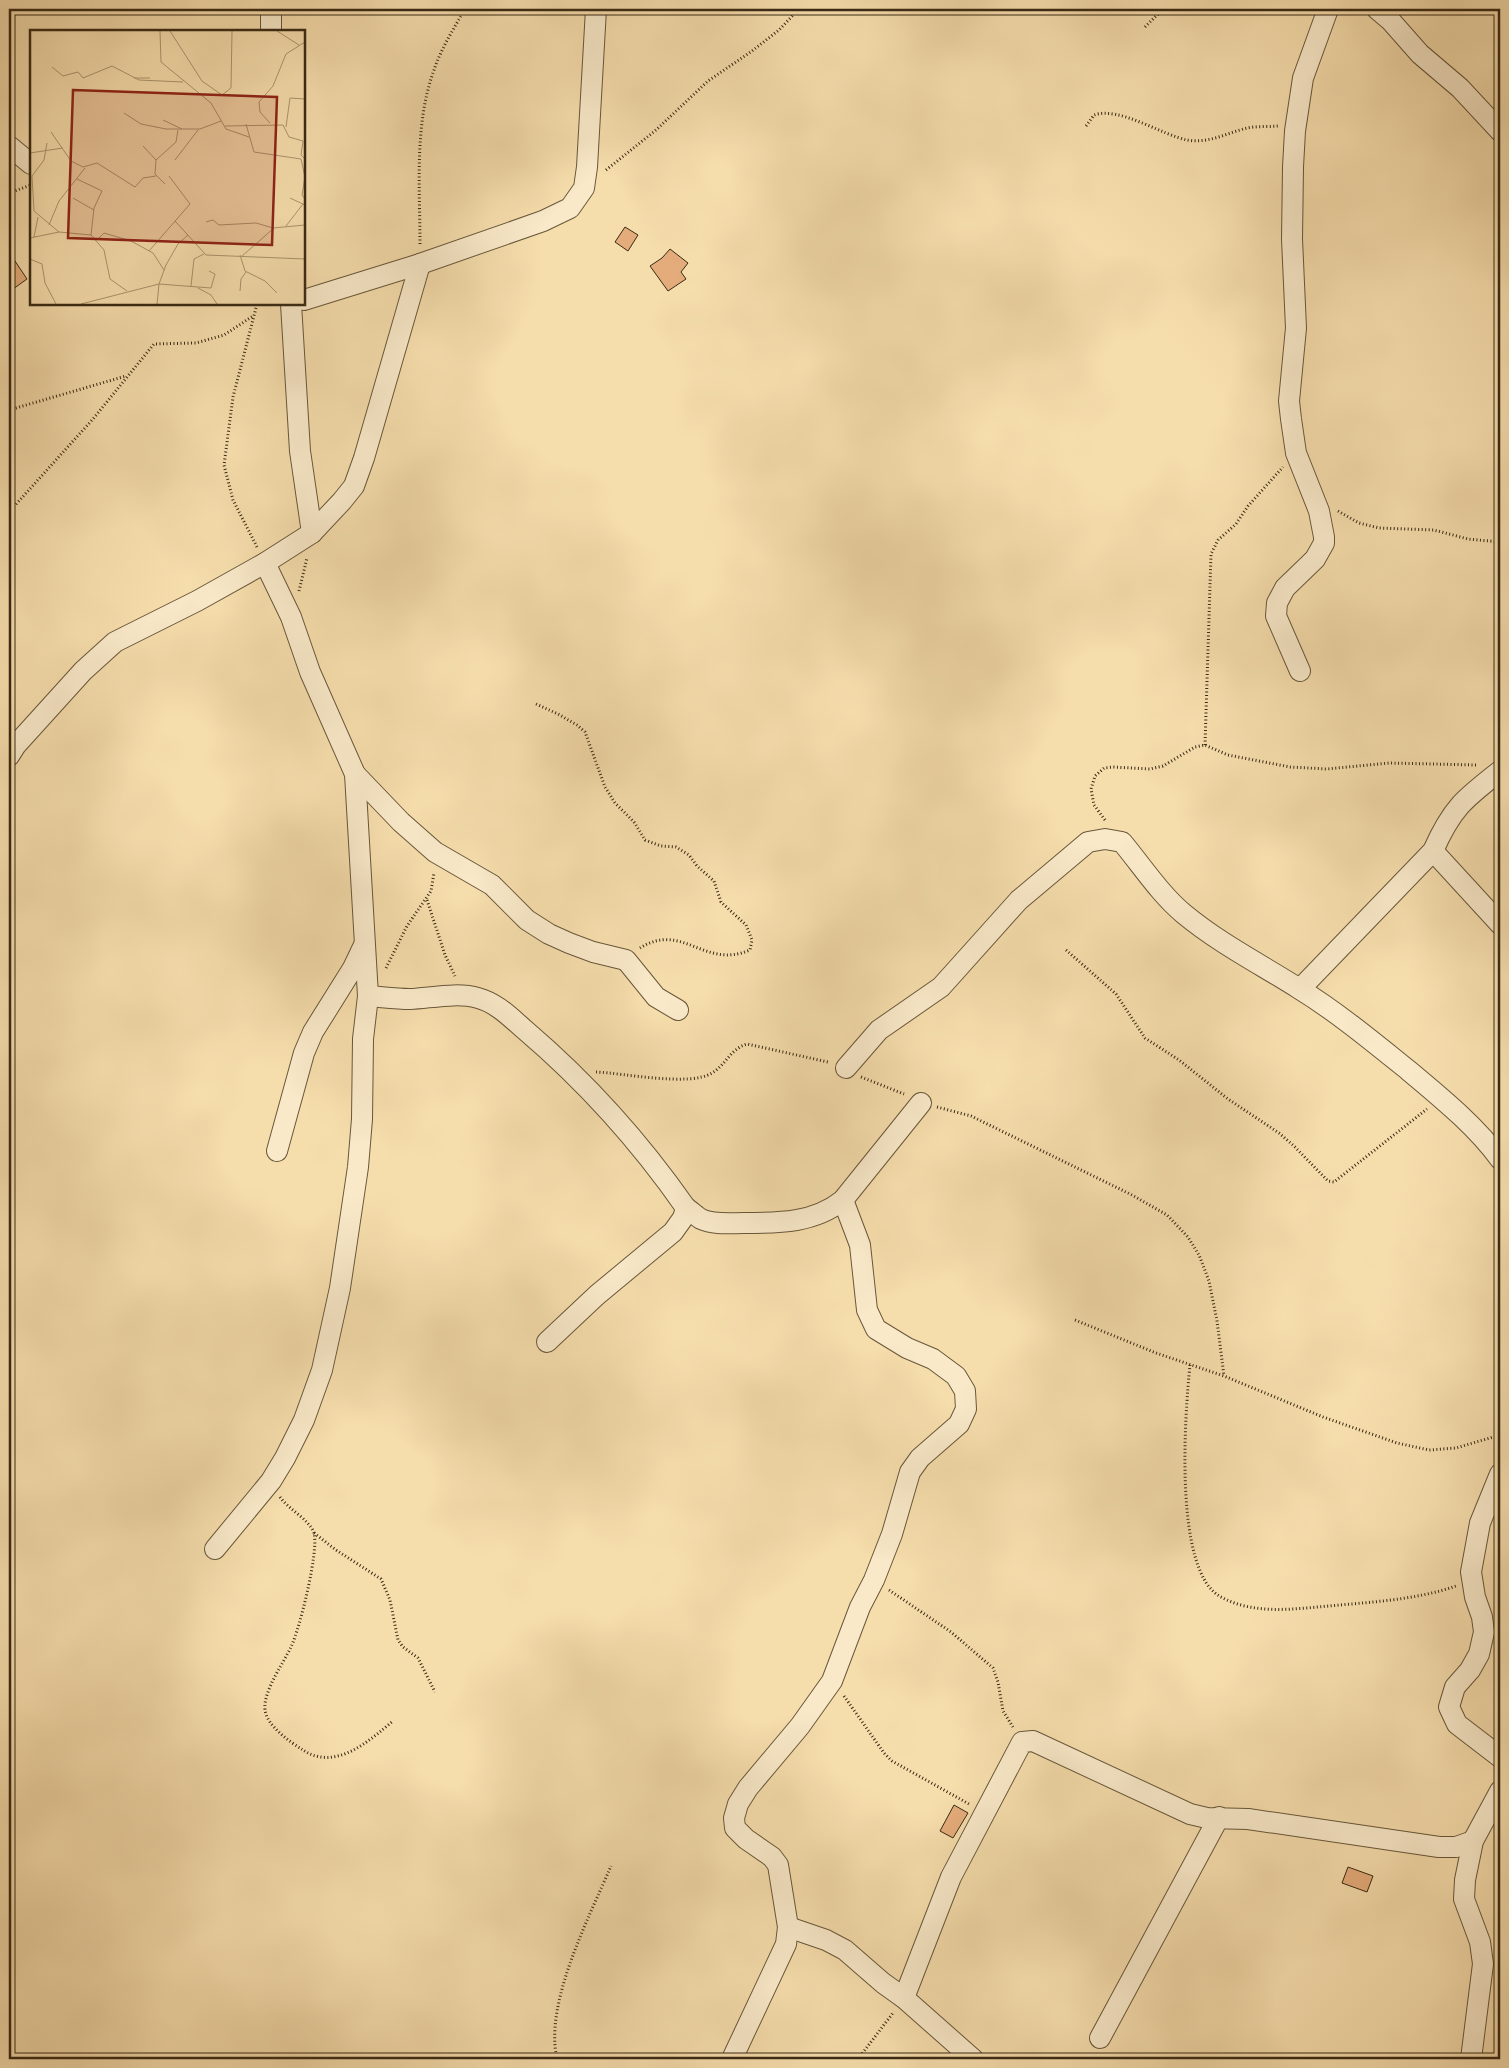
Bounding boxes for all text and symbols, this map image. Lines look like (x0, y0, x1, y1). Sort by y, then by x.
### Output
inset map (30, 30, 305, 305)

